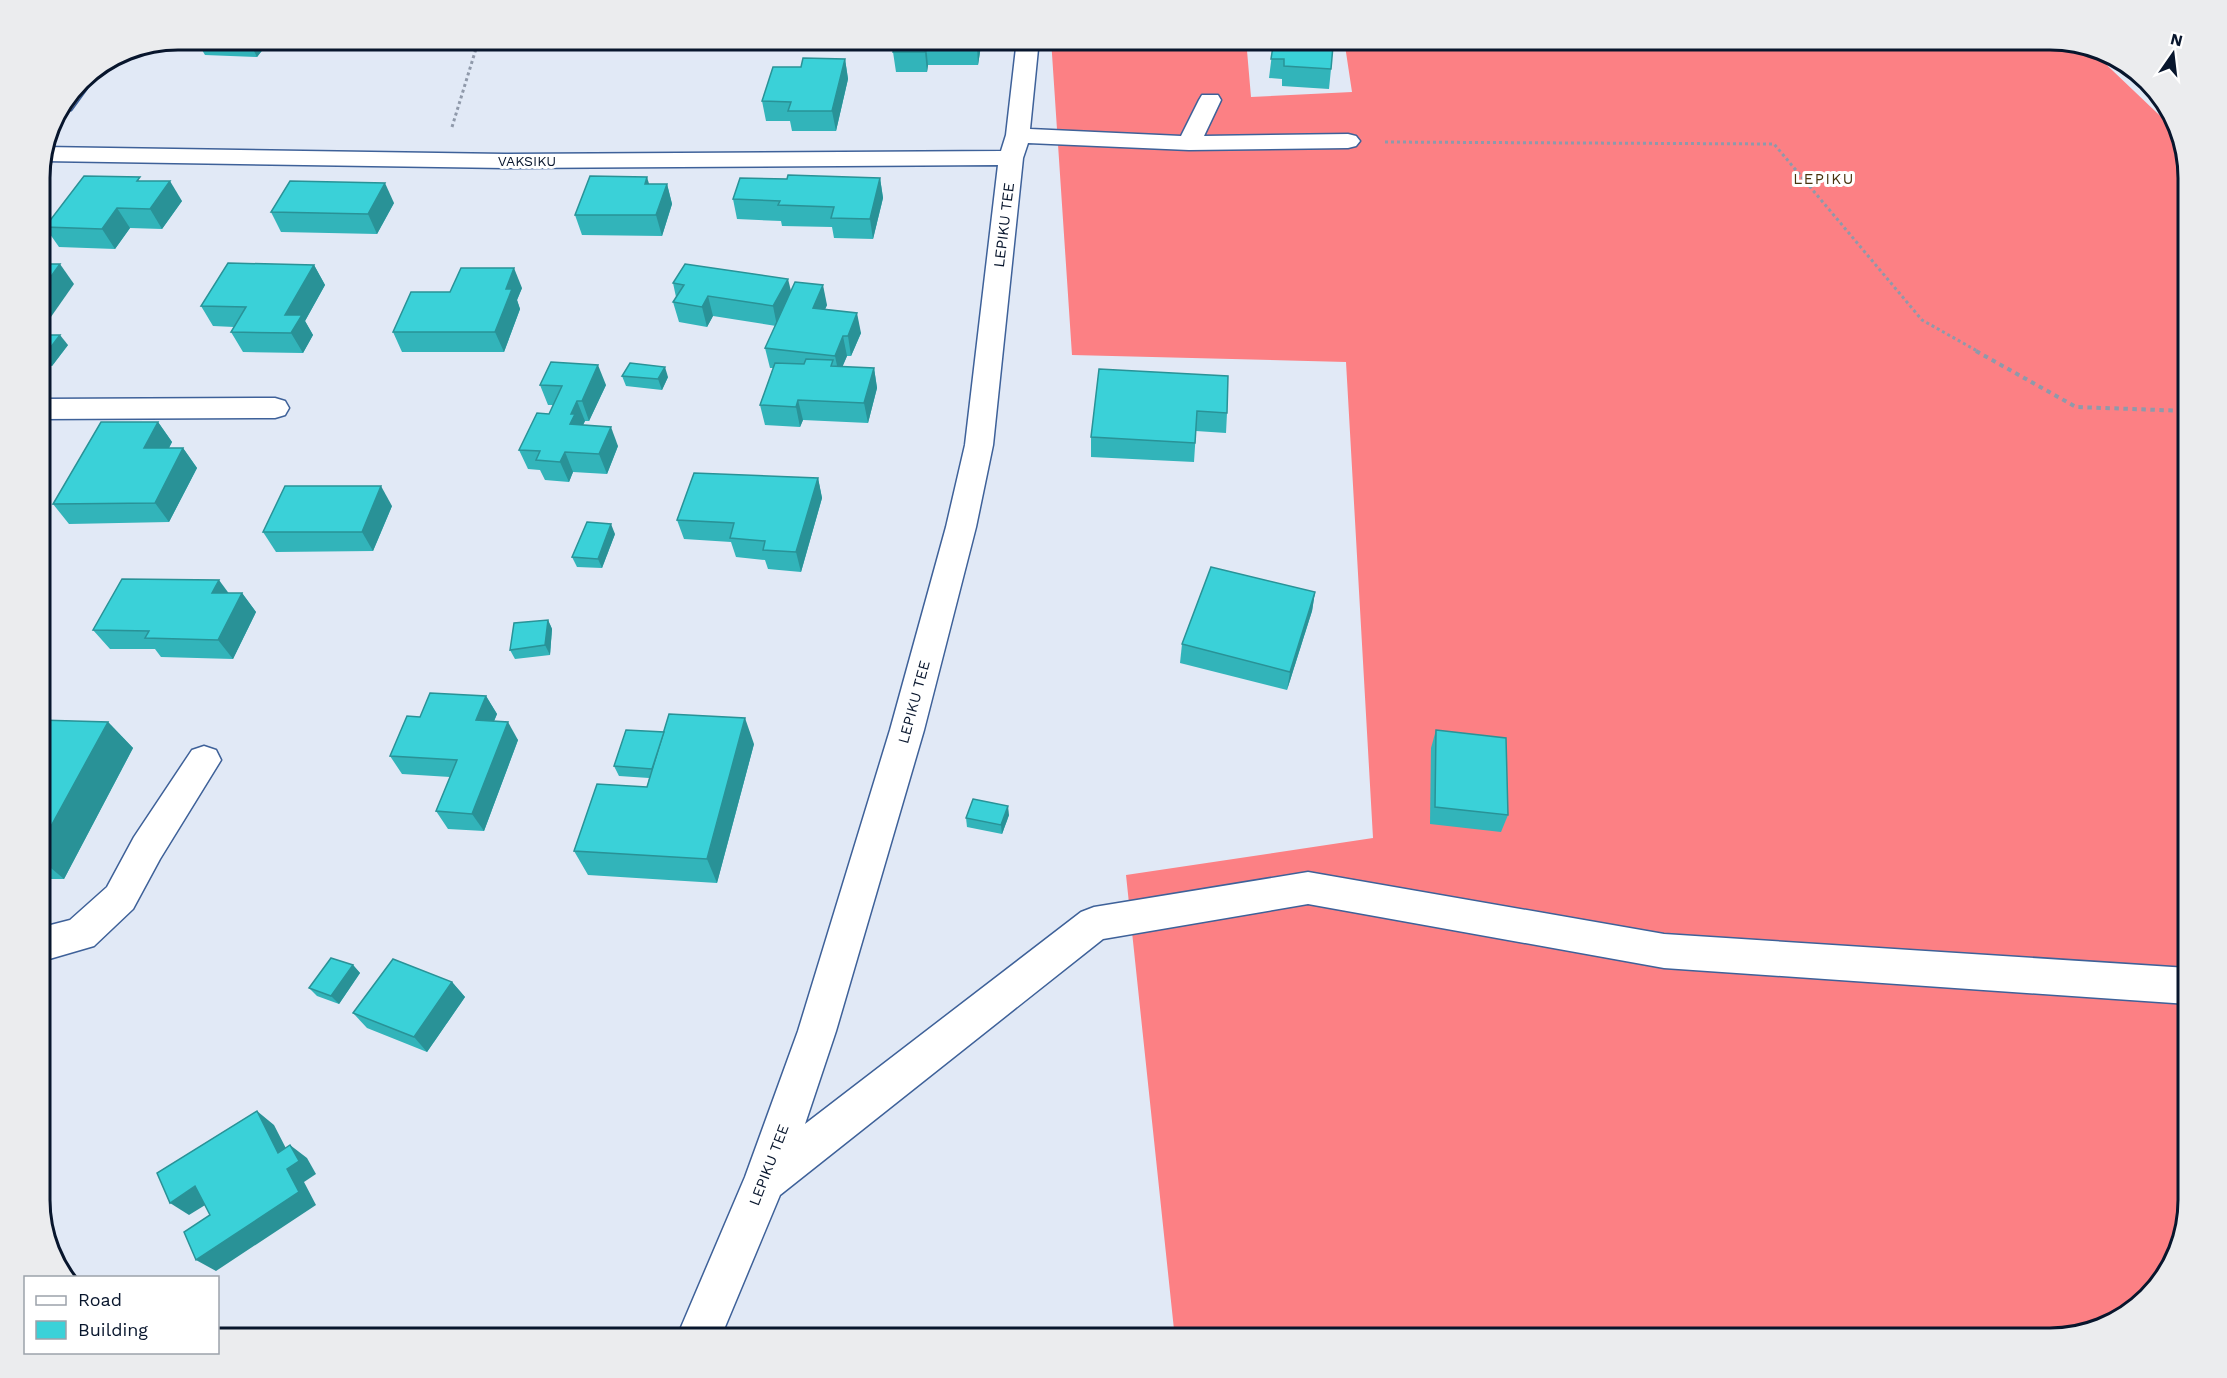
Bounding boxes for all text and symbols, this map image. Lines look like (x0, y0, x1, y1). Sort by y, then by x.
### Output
north arrow (2143, 24, 2203, 84)
text: N (2168, 29, 2185, 51)
street label: VAKSIKU (498, 153, 556, 169)
district label: LEPIKU (1793, 170, 1855, 188)
street label: LEPIKU TEE (990, 181, 1018, 269)
street label: LEPIKU TEE (894, 658, 934, 746)
street label: LEPIKU TEE (745, 1122, 793, 1208)
legend (24, 1276, 219, 1354)
text: Road (78, 1289, 122, 1310)
text: Building (78, 1319, 148, 1340)

